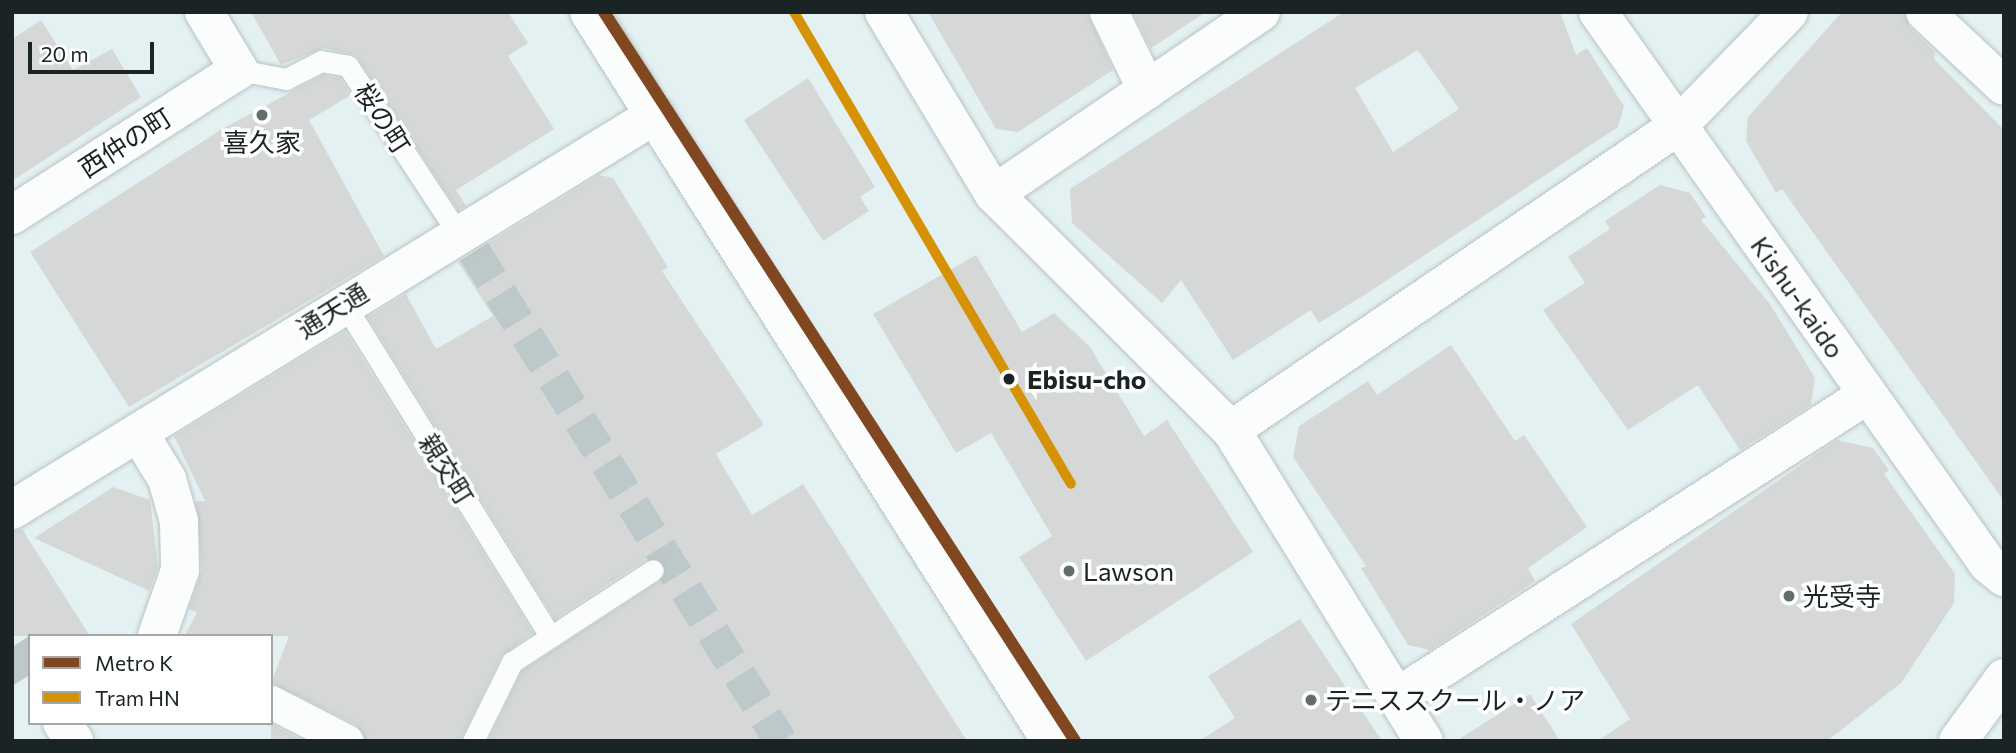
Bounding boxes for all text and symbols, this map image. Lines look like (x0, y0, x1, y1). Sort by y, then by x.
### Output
scale bar (32, 28, 158, 72)
text: 20 m (41, 41, 89, 66)
street label: 桜の町 (349, 77, 417, 159)
street label: 西仲の町 (73, 101, 177, 183)
marker: 喜久家 (254, 107, 270, 123)
place label: 喜久家 (223, 126, 301, 158)
street label: Kishu-kaido (1745, 230, 1851, 364)
street label: 通天通 (291, 276, 373, 344)
place label: Ebisu-cho (1027, 363, 1146, 395)
marker: Ebisu-cho (997, 367, 1021, 391)
street label: 親交町 (413, 428, 481, 510)
place label: Lawson (1083, 555, 1174, 587)
marker: Lawson (1061, 563, 1077, 579)
place label: 光受寺 (1803, 580, 1881, 612)
marker: 光受寺 (1781, 588, 1797, 604)
legend (28, 634, 273, 725)
text: Metro K (95, 650, 173, 675)
place label: テニススクール・ノア (1325, 684, 1585, 716)
text: Tram HN (95, 685, 180, 710)
marker: テニススクール・ノア (1303, 692, 1319, 708)

